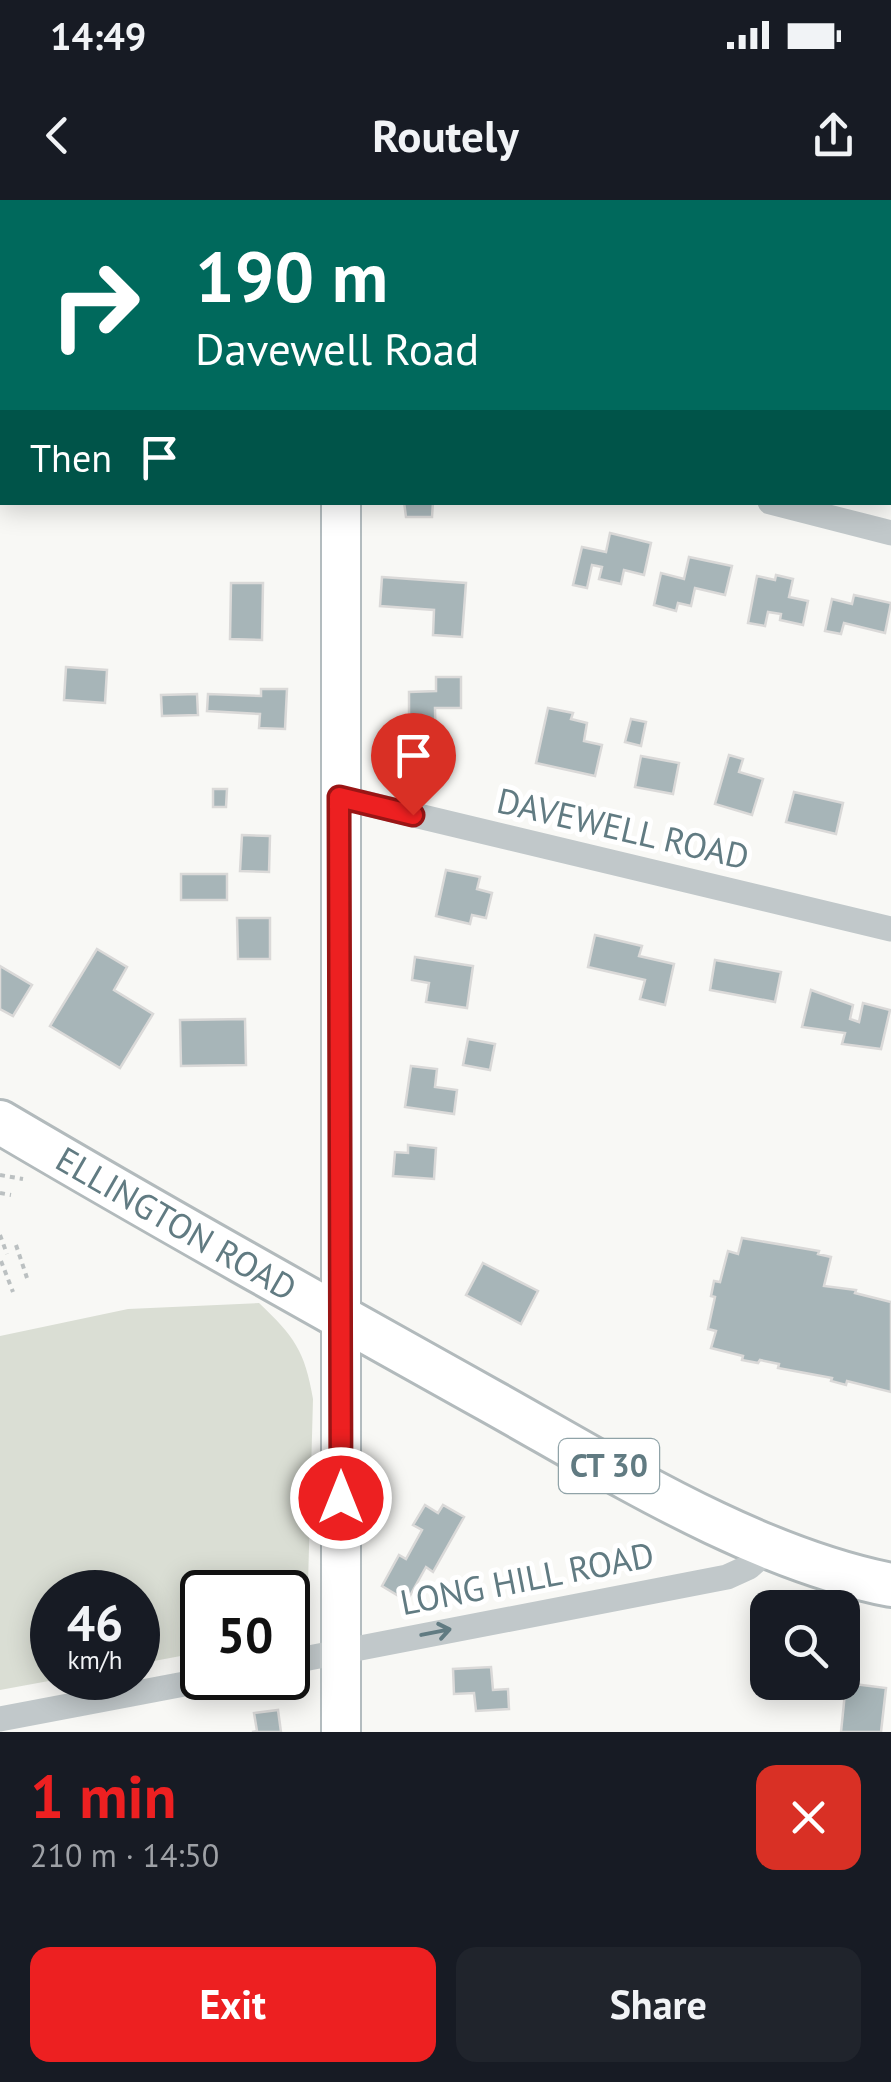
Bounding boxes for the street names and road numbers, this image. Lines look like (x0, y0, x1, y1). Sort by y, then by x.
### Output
street label: DAVEWELL ROAD (493, 777, 754, 879)
street label: ELLINGTON ROAD (48, 1136, 305, 1311)
road number: CT 30 (559, 1439, 659, 1493)
street label: LONG HILL ROAD (396, 1531, 658, 1625)

